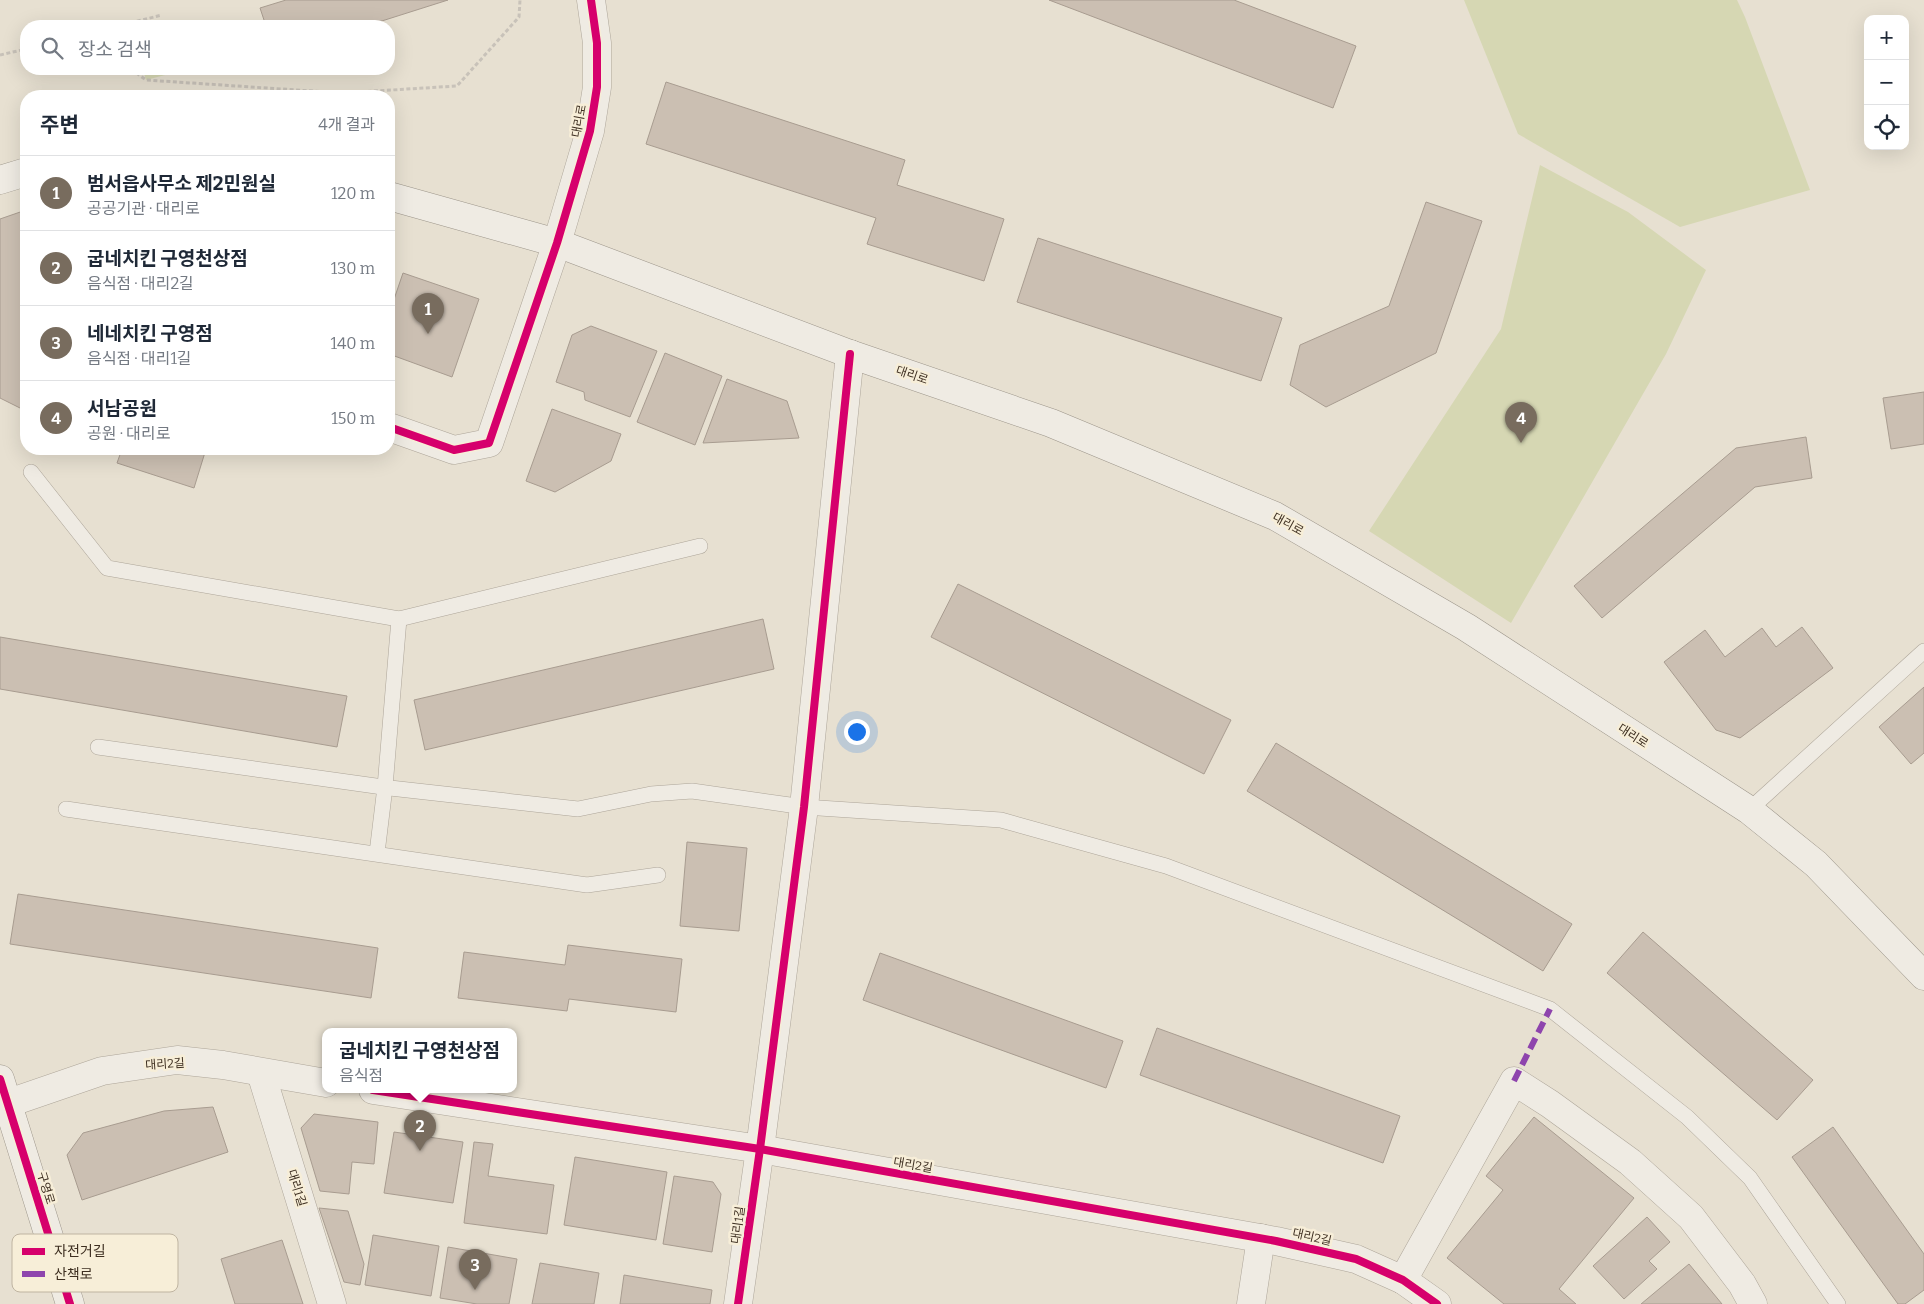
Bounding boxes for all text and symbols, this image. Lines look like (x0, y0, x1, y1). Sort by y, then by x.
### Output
map controls (1864, 15, 1909, 150)
button: + (1864, 15, 1909, 60)
search box (20, 20, 395, 75)
icon: search (38, 34, 66, 62)
text: 장소 검색 (78, 38, 152, 61)
button: − (1864, 60, 1909, 105)
street label: 대리로 (569, 103, 589, 139)
button: locate (1864, 105, 1909, 150)
text: 주변 (40, 112, 79, 138)
text: 4개 결과 (318, 115, 375, 134)
text: 범서읍사무소 제2민원실 (87, 172, 276, 195)
text: 1 (53, 184, 59, 203)
text: 120 m (331, 184, 375, 203)
text: 공공기관 · 대리로 (87, 199, 200, 218)
text: 굽네치킨 구영천상점 (87, 247, 248, 270)
text: 2 (51, 259, 61, 278)
text: 130 m (331, 259, 375, 278)
text: 음식점 · 대리2길 (87, 274, 194, 293)
pin: 1 (412, 293, 444, 334)
text: 네네치킨 구영점 (87, 322, 213, 345)
text: 3 (51, 334, 61, 353)
text: 140 m (330, 334, 375, 353)
text: 음식점 · 대리1길 (87, 349, 192, 368)
street label: 대리로 (894, 363, 930, 387)
text: 서남공원 (87, 397, 157, 420)
pin: 4 (1505, 402, 1537, 443)
text: 4 (51, 409, 61, 428)
text: 150 m (331, 409, 375, 428)
text: 공원 · 대리로 (87, 424, 170, 443)
street label: 대리로 (1270, 510, 1306, 538)
your location (844, 719, 870, 745)
street label: 대리로 (1615, 721, 1651, 751)
popup (322, 1028, 517, 1093)
text: 굽네치킨 구영천상점 (339, 1039, 500, 1062)
street label: 대리2길 (145, 1056, 185, 1072)
text: 음식점 (339, 1066, 383, 1085)
pin: 2 (404, 1110, 436, 1151)
street label: 대리2길 (892, 1155, 934, 1175)
street label: 대리1길 (285, 1168, 309, 1208)
street label: 구영로 (34, 1170, 58, 1206)
street label: 대리1길 (728, 1205, 748, 1245)
street label: 대리2길 (1291, 1226, 1333, 1248)
legend (12, 1234, 178, 1292)
text: 자전거길 (54, 1243, 106, 1260)
pin: 3 (459, 1249, 491, 1290)
text: 산책로 (54, 1266, 93, 1283)

